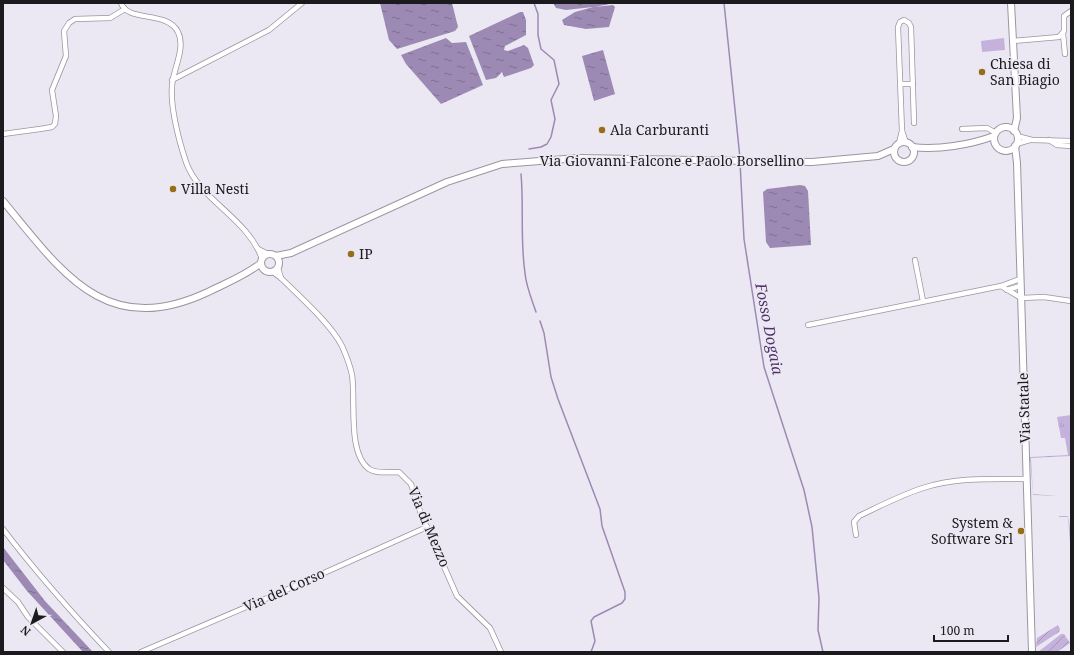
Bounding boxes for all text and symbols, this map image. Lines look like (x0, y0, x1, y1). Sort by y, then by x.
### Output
place label: Chiesa di San Biagio (990, 54, 1060, 89)
marker: Chiesa di San Biagio (977, 67, 987, 77)
place label: Ala Carburanti (610, 120, 709, 139)
marker: Ala Carburanti (597, 125, 607, 135)
street label: Via Giovanni Falcone e Paolo Borsellino (540, 151, 804, 170)
place label: Villa Nesti (181, 179, 250, 198)
marker: Villa Nesti (168, 184, 178, 194)
place label: IP (359, 244, 373, 263)
marker: IP (346, 249, 356, 259)
water label: Fosso Dogaia (751, 280, 789, 377)
street label: Via Statale (1013, 372, 1034, 444)
street label: Via di Mezzo (404, 484, 455, 570)
place label: System & Software Srl (931, 513, 1014, 548)
marker: System & Software Srl (1016, 526, 1026, 536)
street label: Via del Corso (240, 563, 327, 616)
north arrow (12, 603, 52, 643)
scale bar (934, 617, 1008, 643)
text: N (17, 622, 33, 640)
text: 100 m (940, 622, 975, 639)

